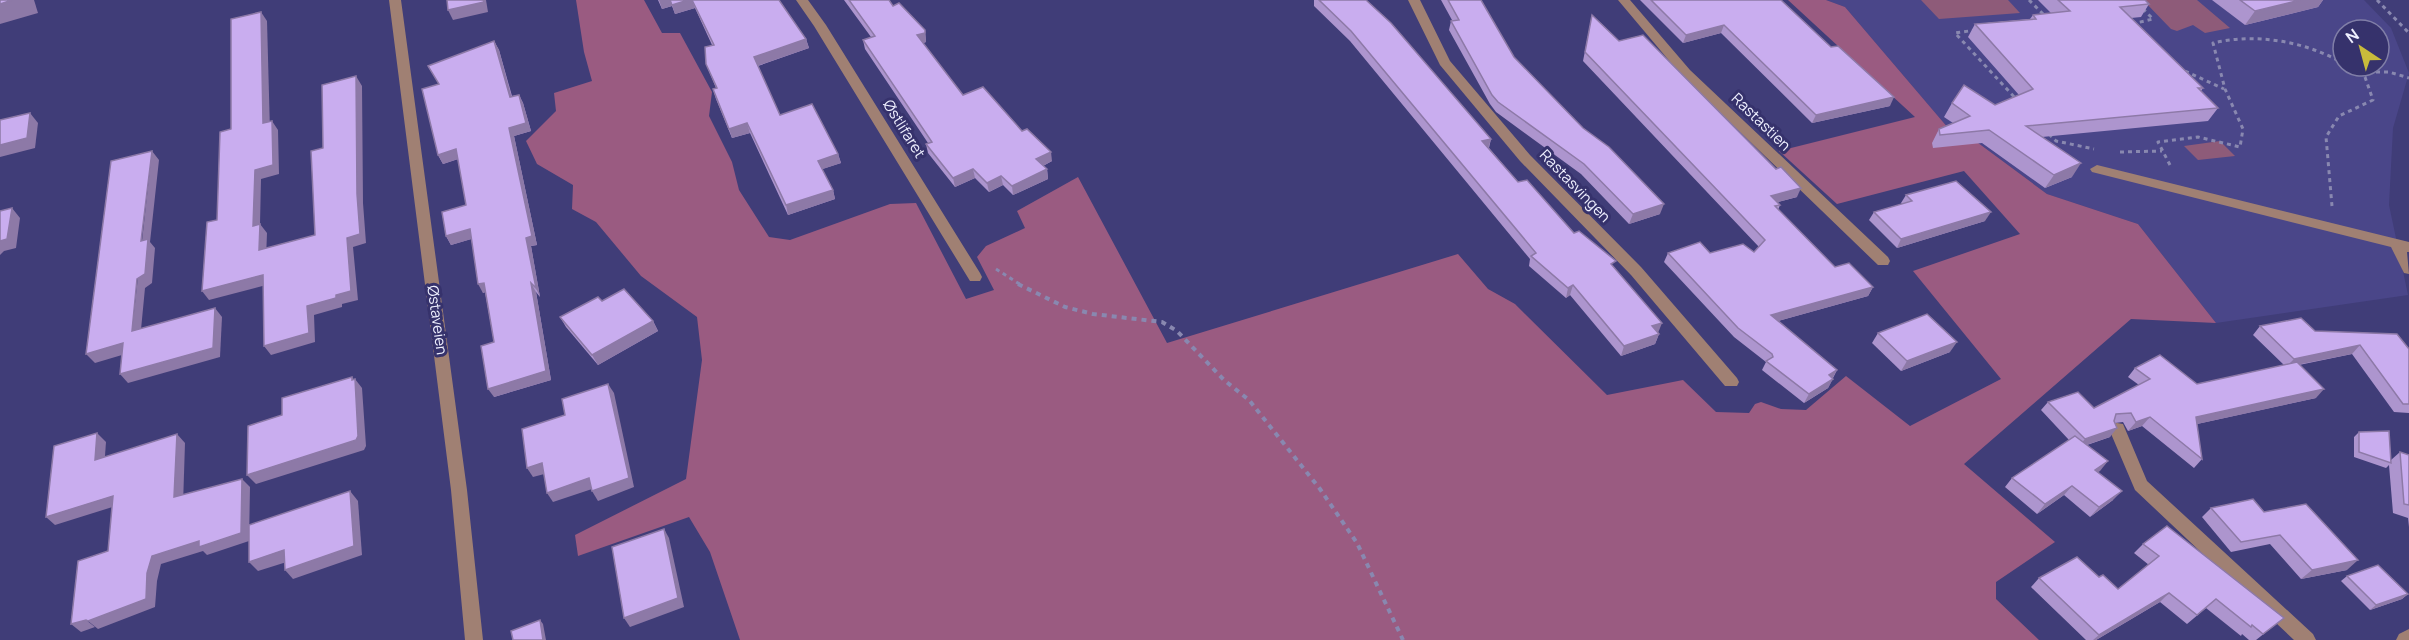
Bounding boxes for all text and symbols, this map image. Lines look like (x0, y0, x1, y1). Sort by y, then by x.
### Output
north arrow (2331, 18, 2391, 78)
text: N (2341, 24, 2363, 48)
street label: Rastastien (1727, 88, 1796, 155)
street label: Østlifaret (878, 96, 931, 162)
street label: Rastasvingen (1535, 145, 1616, 227)
street label: Østaveien (422, 284, 453, 356)

